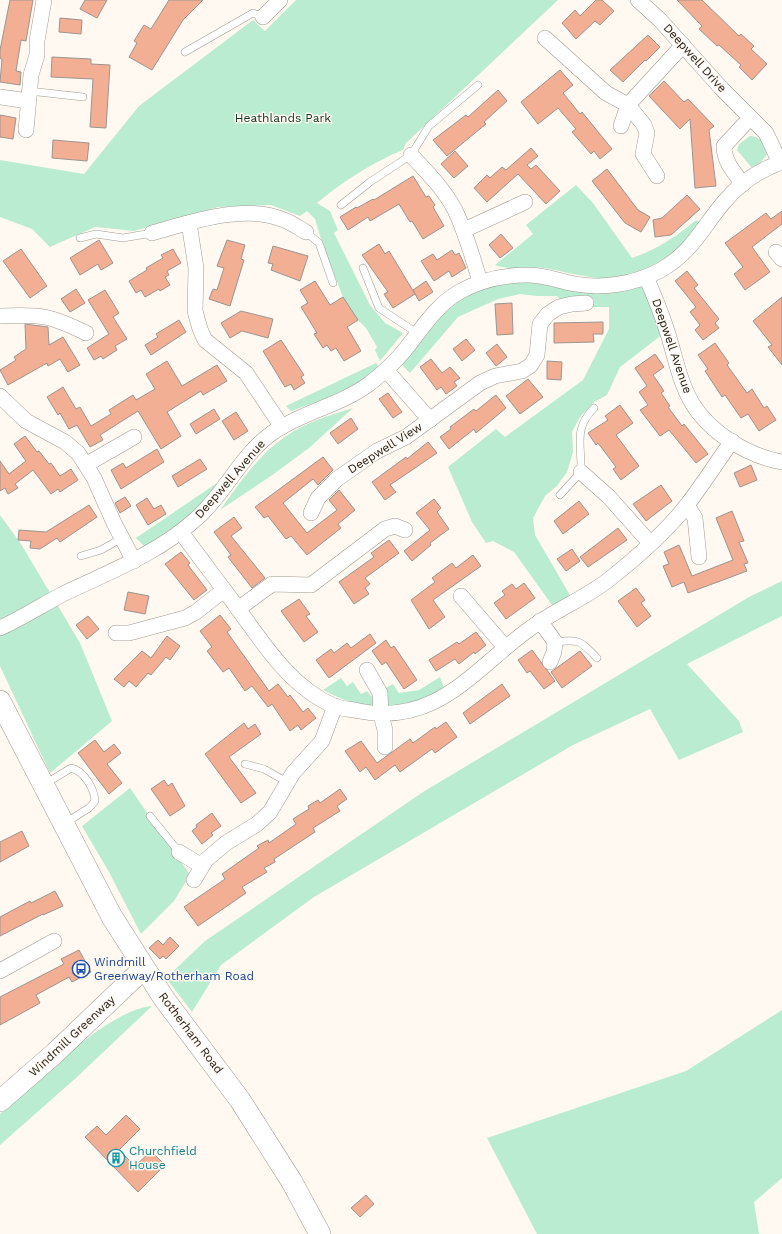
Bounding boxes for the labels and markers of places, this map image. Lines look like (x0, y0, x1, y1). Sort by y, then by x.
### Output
place label: Windmill Greenway/Rotherham Road (94, 955, 254, 983)
bus stop icon: Windmill Greenway/Rotherham Road (71, 959, 91, 979)
place label: Churchfield House (129, 1144, 197, 1172)
building icon: Churchfield House (106, 1148, 126, 1168)

